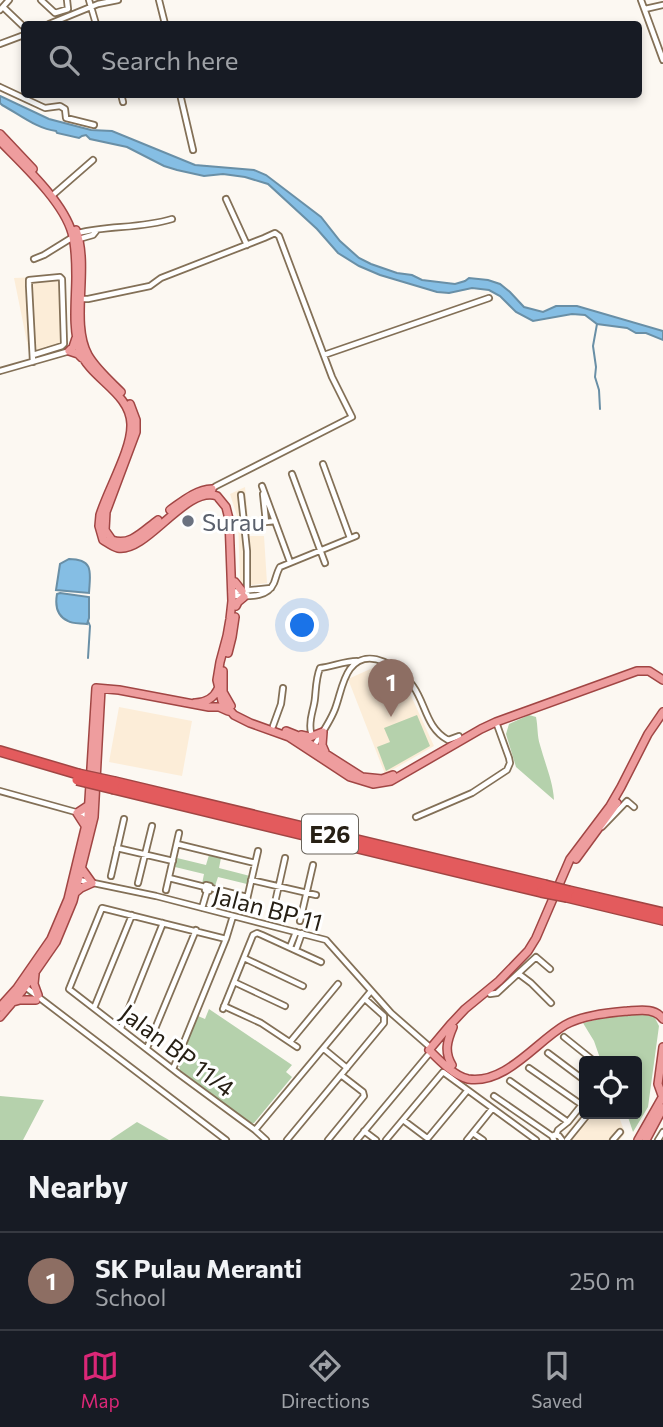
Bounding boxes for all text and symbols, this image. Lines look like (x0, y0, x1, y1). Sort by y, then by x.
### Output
search box (21, 21, 642, 98)
icon: search (45, 41, 83, 79)
text: Search here (101, 44, 239, 75)
place label: Surau (202, 507, 265, 536)
marker: Surau (180, 513, 196, 529)
your location (285, 608, 319, 642)
pin: 1 (368, 659, 414, 717)
road number: E26 (302, 814, 358, 854)
street label: Jalan BP 11 (210, 879, 326, 937)
street label: Jalan BP 11/4 (115, 998, 241, 1102)
map controls (579, 1056, 642, 1119)
button: locate (579, 1056, 642, 1119)
text: Nearby (28, 1167, 128, 1204)
text: SK Pulau Meranti (95, 1252, 302, 1283)
text: 1 (46, 1267, 56, 1295)
text: 250 m (570, 1267, 635, 1295)
text: School (95, 1283, 166, 1311)
tab: Map (81, 1347, 120, 1412)
tab: Directions (281, 1347, 370, 1412)
tab: Saved (531, 1347, 582, 1412)

